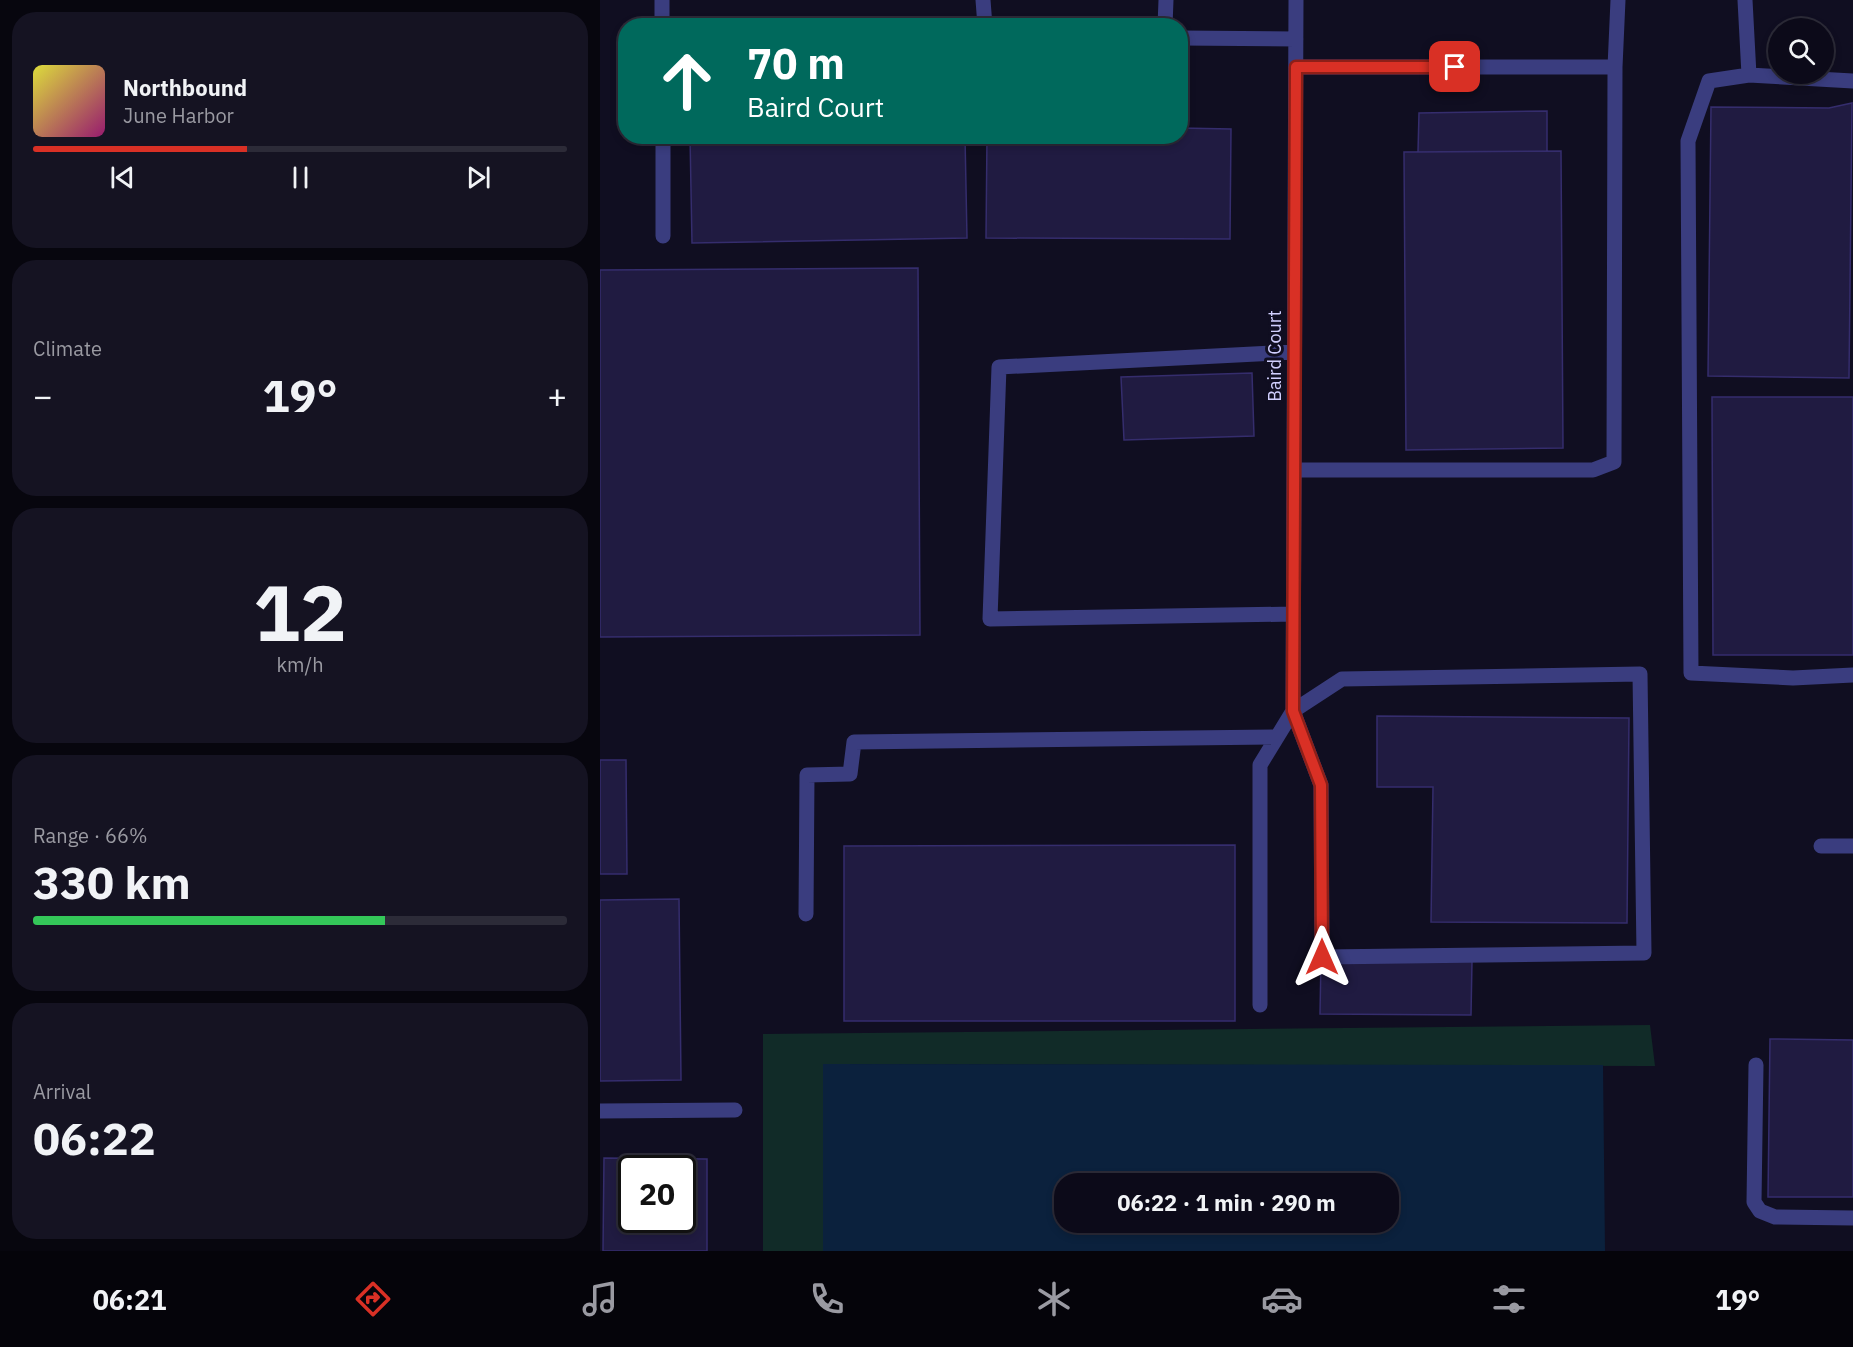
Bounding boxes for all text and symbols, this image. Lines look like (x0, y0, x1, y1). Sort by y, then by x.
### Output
map controls (1768, 18, 1834, 84)
button: search (1768, 18, 1834, 84)
text: 70 m (747, 36, 845, 91)
pin (1429, 41, 1480, 92)
icon: ahead (648, 42, 726, 120)
icon: arrive (1438, 50, 1471, 83)
text: Northbound (123, 73, 247, 102)
text: Baird Court (747, 89, 884, 124)
text: June Harbor (123, 102, 234, 129)
icon: previous (106, 161, 139, 194)
icon: pause (284, 161, 317, 194)
icon: next (462, 161, 495, 194)
street label: Baird Court (1263, 310, 1286, 402)
text: Climate (33, 335, 102, 362)
text: 19° (262, 366, 338, 424)
text: − (33, 374, 53, 417)
text: + (547, 374, 567, 417)
text: 12 (253, 561, 347, 662)
text: km/h (276, 651, 324, 678)
text: Range · 66% (33, 822, 148, 849)
text: 330 km (33, 853, 191, 911)
position arrow (1290, 925, 1354, 989)
text: Arrival (33, 1078, 91, 1105)
text: 06:22 (33, 1109, 156, 1167)
speed limit sign: 20 (618, 1155, 696, 1233)
text: 06:22 · 1 min · 290 m (1117, 1188, 1336, 1217)
icon: directions (352, 1278, 394, 1320)
icon: music (579, 1278, 621, 1320)
icon: phone (806, 1278, 848, 1320)
icon: climate (1033, 1278, 1075, 1320)
icon: car (1261, 1278, 1303, 1320)
icon: filters (1488, 1278, 1530, 1320)
text: 06:21 (93, 1282, 166, 1317)
text: 19° (1715, 1282, 1760, 1317)

